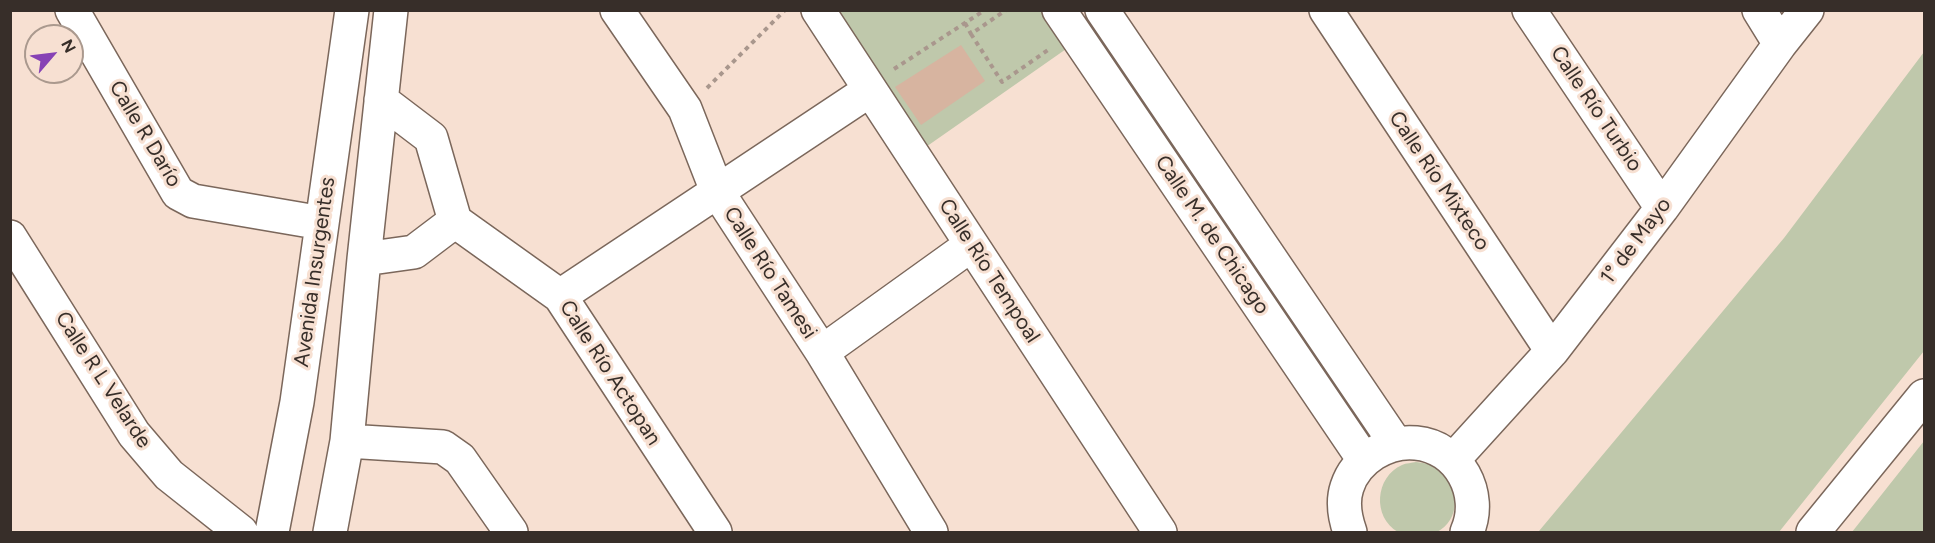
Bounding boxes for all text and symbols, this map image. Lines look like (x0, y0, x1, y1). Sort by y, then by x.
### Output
north arrow (24, 24, 84, 84)
text: N (57, 36, 80, 56)
street label: Calle Río Turbio (1545, 41, 1647, 177)
street label: Calle R Darío (103, 76, 187, 192)
street label: Calle Río Mixteco (1383, 107, 1495, 255)
street label: Calle M. de Chicago (1149, 151, 1275, 319)
street label: Avenida Insurgentes (289, 175, 341, 369)
street label: 1° de Mayo (1595, 193, 1677, 289)
street label: Calle Río Tempoal (933, 194, 1045, 348)
street label: Calle Río Tamesi (718, 202, 822, 344)
street label: Calle Río Actopan (554, 296, 666, 450)
street label: Calle R L Velarde (50, 307, 156, 453)

